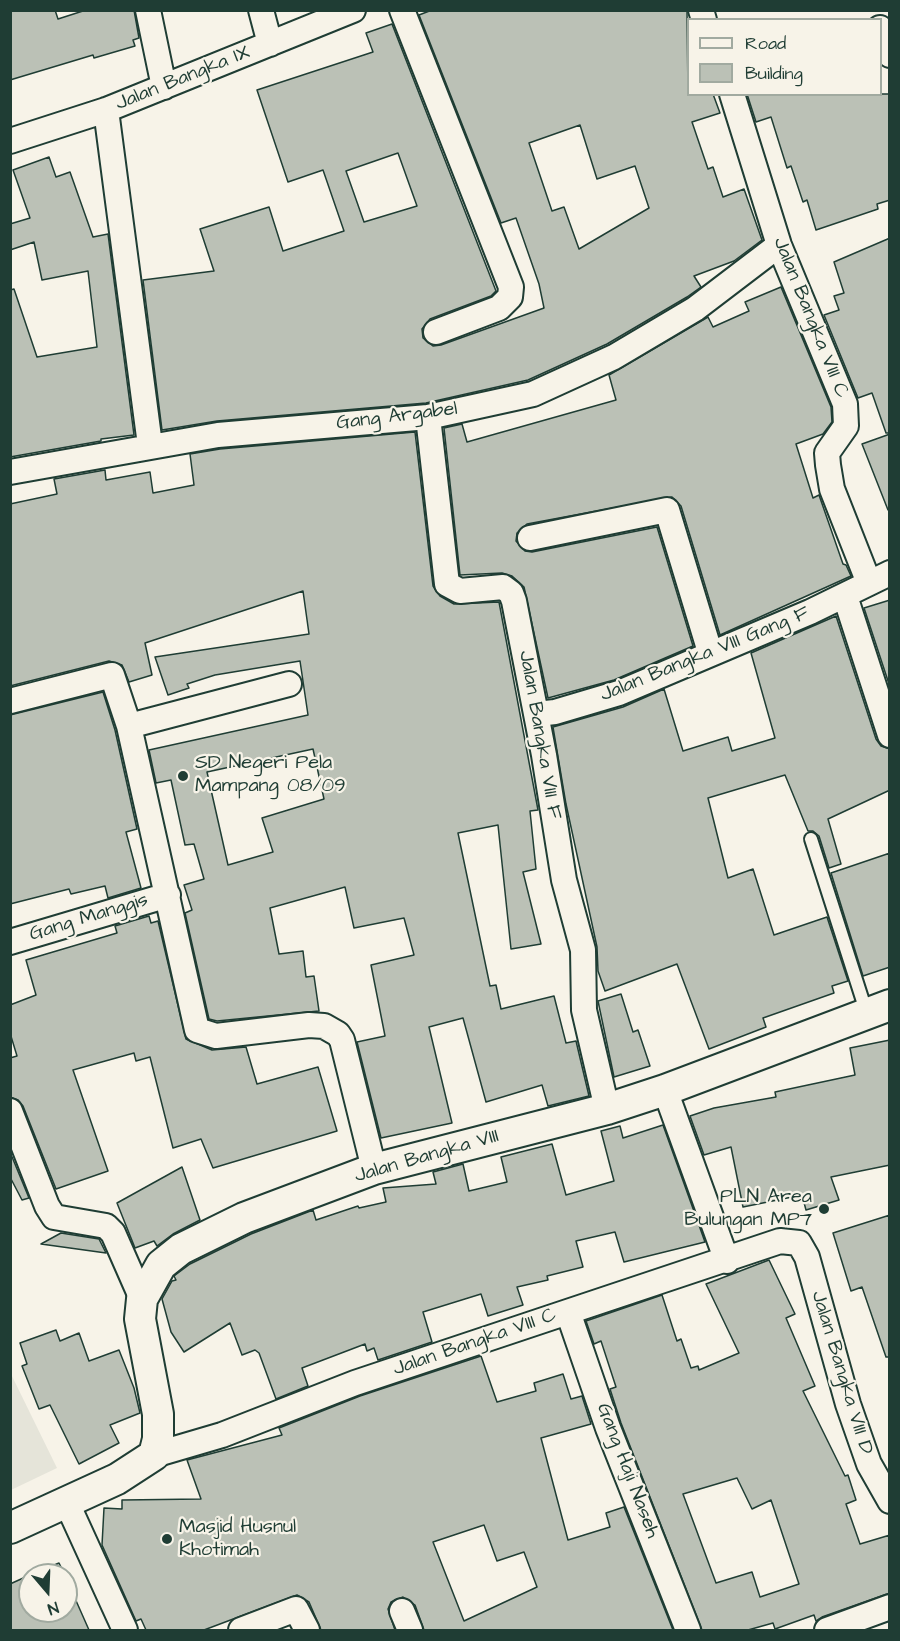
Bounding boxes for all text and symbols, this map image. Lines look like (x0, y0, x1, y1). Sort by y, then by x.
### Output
legend (687, 18, 882, 96)
text: Road (745, 31, 786, 56)
street label: Jalan Bangka IX (113, 41, 253, 117)
text: Building (745, 61, 803, 86)
street label: Jalan Bangka VIII C (767, 234, 853, 402)
street label: Gang Argabel (335, 398, 459, 436)
street label: Jalan Bangka VIII Gang F (597, 602, 813, 708)
street label: Jalan Bangka VIII F (512, 649, 566, 821)
place label: SD Negeri Pela Mampang 08/09 (195, 752, 346, 799)
marker: SD Negeri Pela Mampang 08/09 (176, 769, 190, 783)
street label: Gang Manggis (27, 889, 151, 947)
street label: Jalan Bangka VIII (352, 1125, 502, 1189)
place label: PLN Area Bulungan MP7 (684, 1186, 812, 1233)
marker: PLN Area Bulungan MP7 (817, 1202, 831, 1216)
street label: Jalan Bangka VIII D (805, 1288, 877, 1458)
street label: Jalan Bangka VIII C (390, 1304, 560, 1382)
street label: Gang Haji Naseh (590, 1400, 664, 1542)
place label: Masjid Husnul Khotimah (179, 1516, 296, 1563)
marker: Masjid Husnul Khotimah (160, 1532, 174, 1546)
north arrow (18, 1563, 78, 1623)
text: N (45, 1596, 62, 1620)

